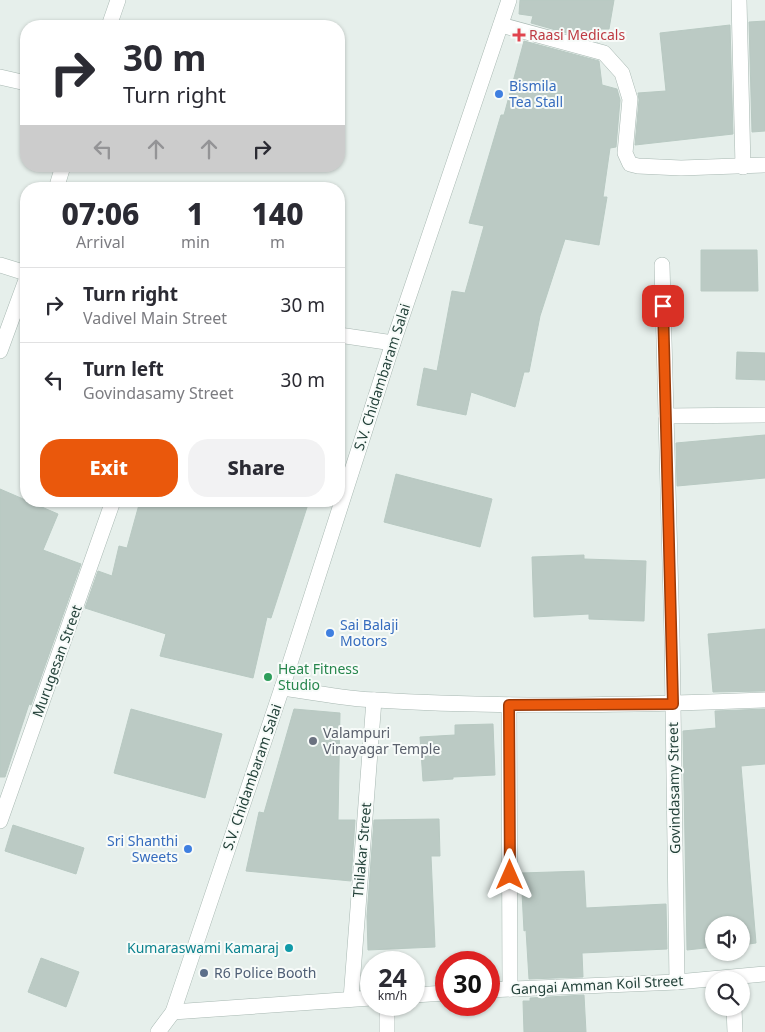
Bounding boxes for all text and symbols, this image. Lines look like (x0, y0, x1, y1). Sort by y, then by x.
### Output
place label: Raasi Medicals (529, 25, 625, 44)
marker: Raasi Medicals (513, 29, 525, 41)
text: 30 m (123, 34, 206, 81)
icon: right (40, 40, 105, 105)
place label: Bismila Tea Stall (509, 76, 563, 111)
text: Turn right (123, 79, 226, 109)
marker: Bismila Tea Stall (493, 88, 505, 100)
icon: left (89, 135, 117, 163)
icon: ahead (142, 135, 170, 163)
icon: ahead (195, 135, 223, 163)
icon: right (248, 135, 276, 163)
text: 07:06 (62, 193, 139, 234)
text: 1 (187, 193, 204, 234)
text: 140 (251, 193, 303, 234)
text: Arrival (76, 231, 125, 253)
text: min (181, 231, 210, 253)
text: m (270, 231, 285, 253)
text: Turn right (83, 281, 178, 307)
pin (642, 285, 684, 327)
icon: right (40, 291, 68, 319)
text: 30 m (281, 292, 325, 318)
icon: arrive (649, 292, 677, 320)
street label: S.V. Chidambaram Salai (349, 301, 414, 453)
text: Vadivel Main Street (83, 307, 227, 329)
text: Turn left (83, 356, 164, 382)
icon: left (40, 366, 68, 394)
text: 30 m (281, 367, 325, 393)
text: Govindasamy Street (83, 382, 234, 404)
button: Exit (40, 439, 178, 497)
button: Share (188, 439, 325, 497)
street label: Murugesan Street (27, 602, 86, 720)
place label: Sai Balaji Motors (340, 615, 398, 650)
marker: Sai Balaji Motors (324, 627, 336, 639)
place label: Heat Fitness Studio (278, 659, 359, 694)
marker: Heat Fitness Studio (262, 671, 274, 683)
street label: S.V. Chidambaram Salai (218, 701, 286, 853)
street label: Govindasamy Street (663, 722, 684, 854)
place label: Valampuri Vinayagar Temple (323, 723, 440, 758)
marker: Valampuri Vinayagar Temple (307, 735, 319, 747)
street label: Thilakar Street (348, 802, 375, 898)
place label: Sri Shanthi Sweets (107, 831, 178, 866)
marker: Sri Shanthi Sweets (182, 843, 194, 855)
position arrow (483, 848, 535, 900)
map controls (705, 916, 750, 1016)
button: sound (705, 916, 750, 961)
place label: Kumaraswami Kamaraj (127, 938, 279, 957)
marker: Kumaraswami Kamaraj (283, 942, 295, 954)
speed limit sign: 30 (435, 951, 500, 1016)
text: 24 (378, 960, 407, 994)
place label: R6 Police Booth (214, 963, 317, 982)
marker: R6 Police Booth (198, 967, 210, 979)
street label: Gangai Amman Koil Street (510, 970, 684, 999)
button: search (705, 971, 750, 1016)
text: km/h (378, 987, 407, 1004)

